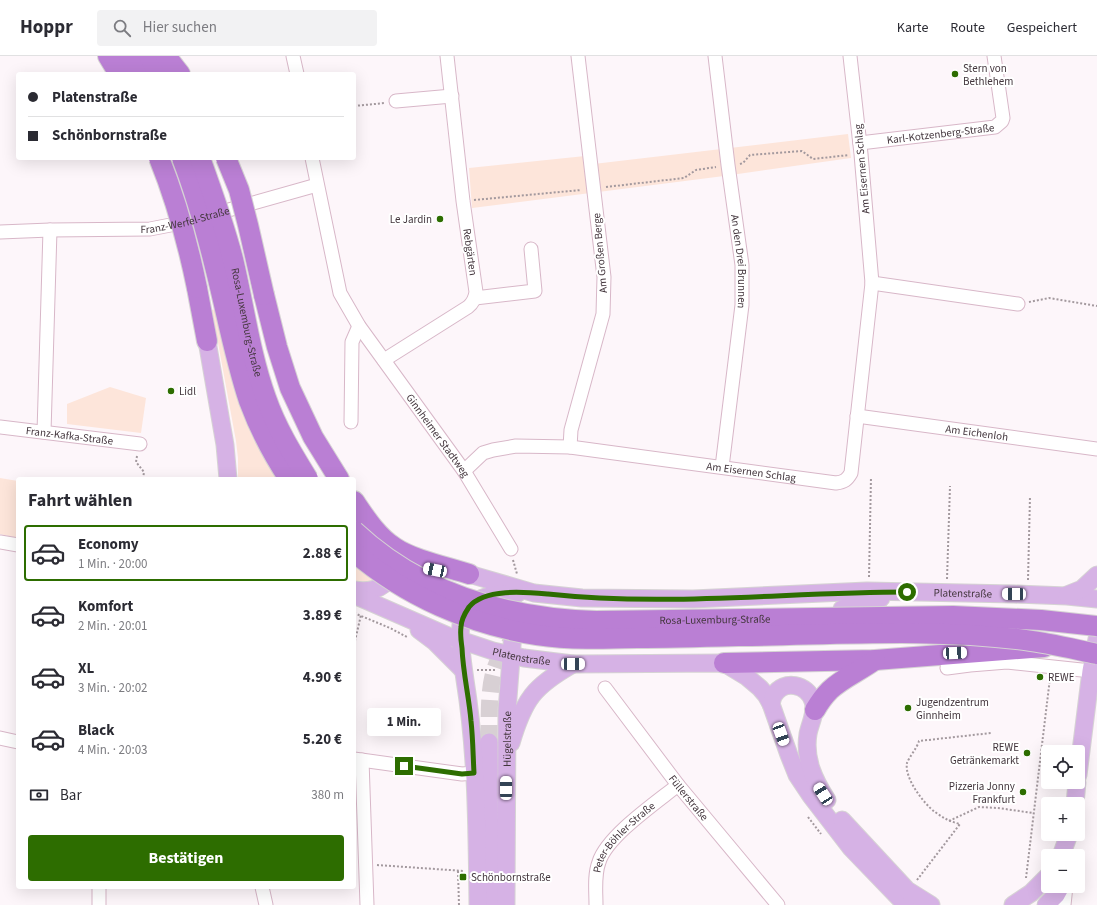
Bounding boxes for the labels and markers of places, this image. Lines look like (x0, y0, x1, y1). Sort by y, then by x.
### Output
place label: Stern von Bethlehem (963, 61, 1013, 89)
marker: Stern von Bethlehem (950, 69, 960, 79)
place label: Le Jardin (390, 212, 432, 227)
marker: Le Jardin (435, 214, 445, 224)
place label: Lidl (179, 384, 196, 399)
marker: Lidl (166, 386, 176, 396)
place label: REWE (1048, 670, 1075, 685)
marker: REWE (1035, 672, 1045, 682)
place label: Jugendzentrum Ginnheim (916, 695, 989, 723)
marker: Jugendzentrum Ginnheim (903, 703, 913, 713)
place label: REWE Getränkemarkt (950, 740, 1019, 768)
marker: REWE Getränkemarkt (1022, 748, 1032, 758)
place label: Pizzeria Jonny Frankfurt (949, 779, 1015, 807)
marker: Pizzeria Jonny Frankfurt (1018, 787, 1028, 797)
place label: Schönbornstraße (471, 870, 551, 885)
marker: Schönbornstraße (458, 872, 468, 882)

